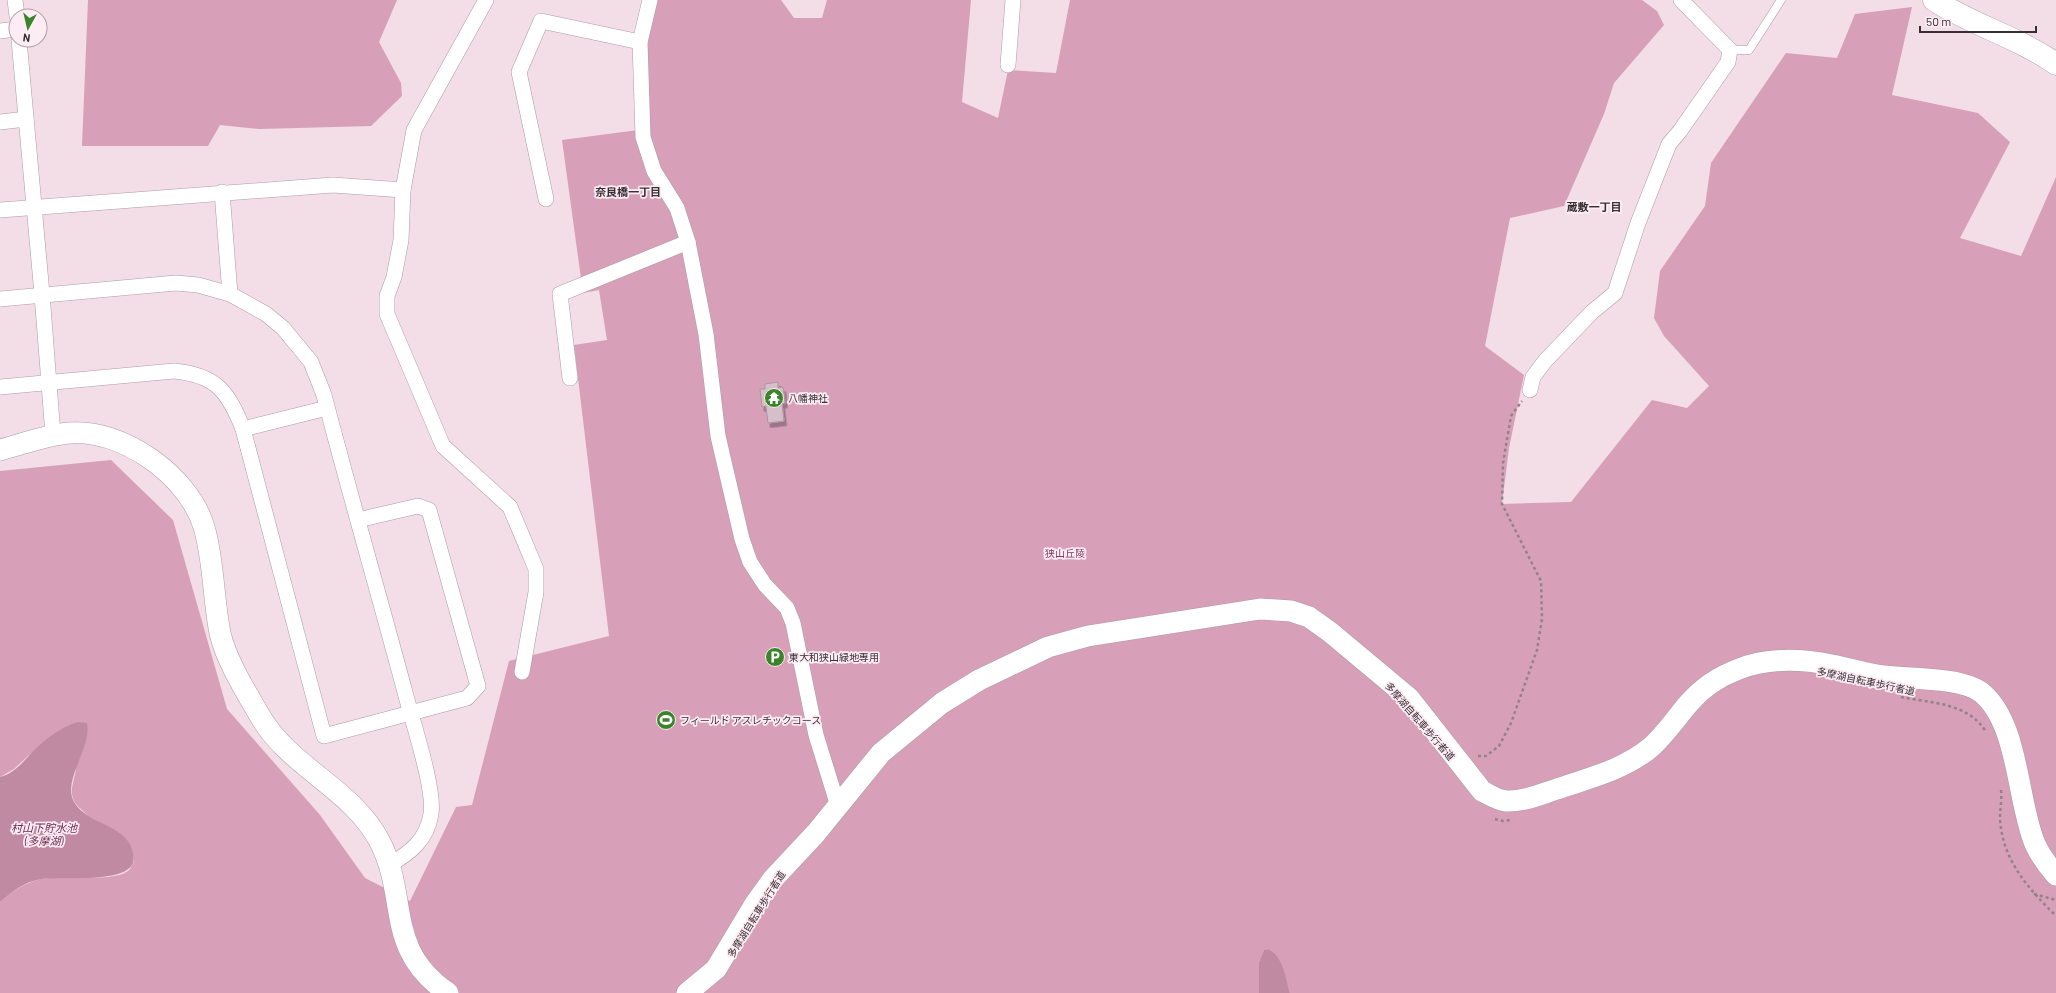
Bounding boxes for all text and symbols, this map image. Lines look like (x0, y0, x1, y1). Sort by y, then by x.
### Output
north arrow (8, 8, 48, 48)
scale bar (1920, 8, 2036, 34)
text: 50 m (1926, 14, 1951, 28)
text: N (22, 31, 31, 45)
district label: 奈良橋一丁目 (595, 185, 661, 198)
district label: 蔵敷一丁目 (1567, 200, 1622, 213)
temple icon: 八幡神社 (763, 387, 785, 409)
place label: 八幡神社 (788, 392, 828, 404)
park label: 狭山丘陵 (1045, 547, 1085, 559)
parking icon: 東大和狭山緑地専用 (764, 646, 786, 668)
place label: 東大和狭山緑地専用 (789, 651, 879, 663)
street label: 多摩湖自転車歩行者道 (1816, 665, 1916, 697)
street label: 多摩湖自転車歩行者道 (1383, 679, 1457, 763)
sports icon: フィールド アスレチックコース (655, 709, 677, 731)
place label: フィールド アスレチックコース (680, 714, 821, 726)
water label: 村山下貯水池 (多摩湖) (11, 821, 78, 847)
street label: 多摩湖自転車歩行者道 (724, 868, 788, 960)

